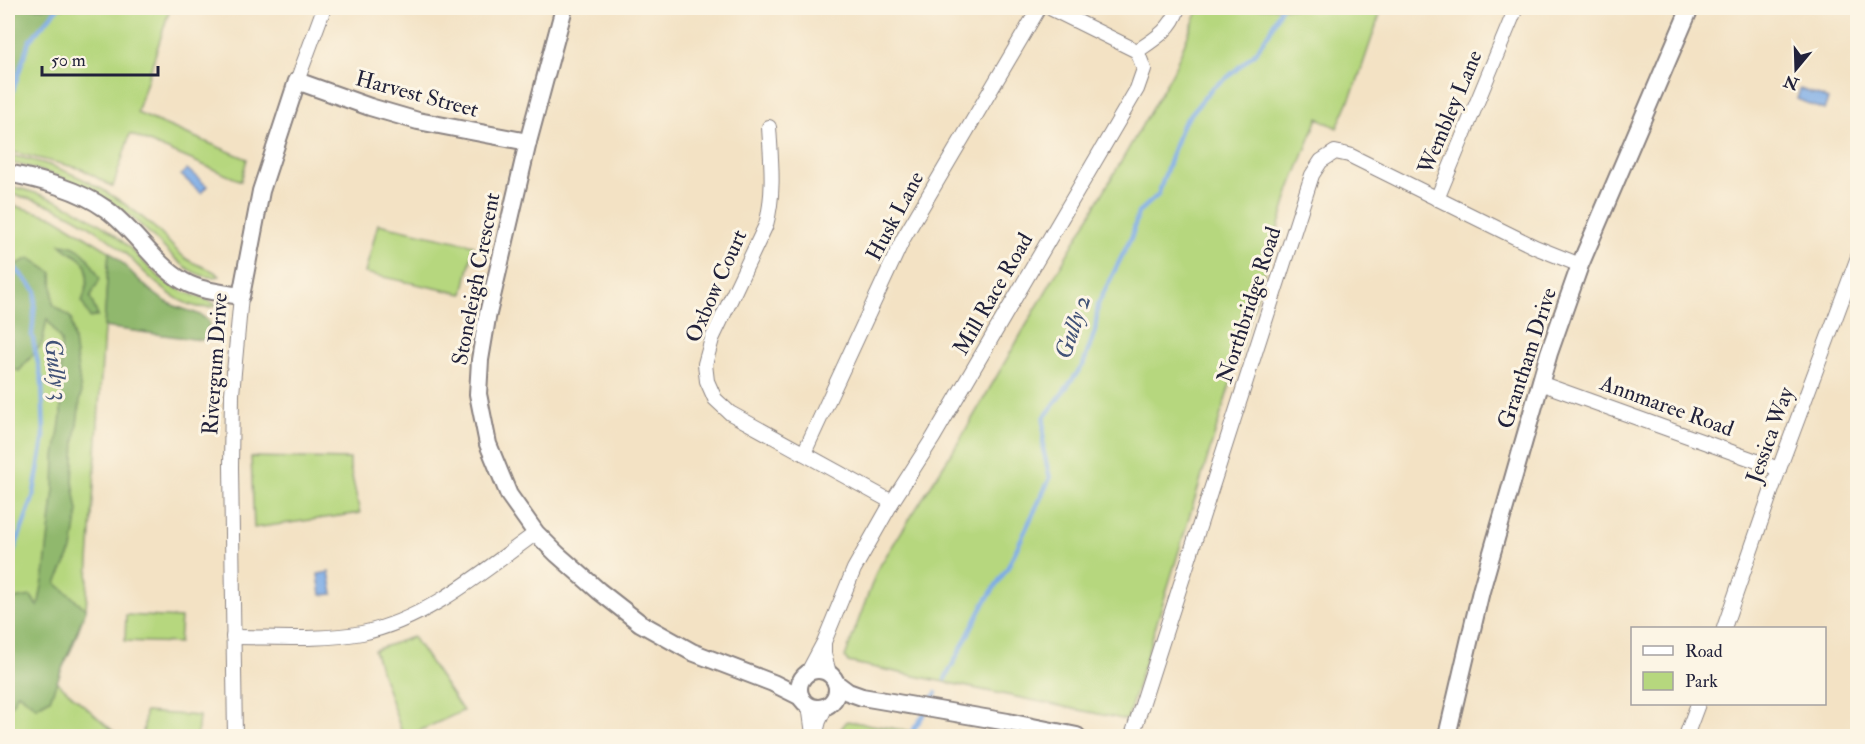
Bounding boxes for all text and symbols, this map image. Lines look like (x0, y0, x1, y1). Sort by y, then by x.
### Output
scale bar (42, 39, 158, 77)
north arrow (1766, 39, 1826, 99)
street label: Wembley Lane (1411, 46, 1489, 179)
text: 50 m (51, 49, 86, 72)
street label: Harvest Street (352, 64, 482, 124)
text: N (1781, 70, 1802, 94)
street label: Husk Lane (860, 166, 930, 266)
street label: Stoneleigh Crescent (446, 190, 506, 368)
street label: Northbridge Road (1211, 223, 1288, 387)
street label: Oxbow Court (679, 225, 753, 347)
street label: Mill Race Road (947, 228, 1039, 360)
street label: Grantham Drive (1491, 284, 1563, 432)
water label: Gully 2 (1048, 291, 1098, 363)
street label: Rivergum Drive (196, 292, 234, 436)
water label: Gully 3 (37, 337, 75, 403)
street label: Annmaree Road (1596, 369, 1738, 443)
street label: Jessica Way (1739, 383, 1800, 488)
legend (1631, 627, 1826, 705)
text: Road (1685, 640, 1723, 663)
text: Park (1685, 670, 1718, 693)

